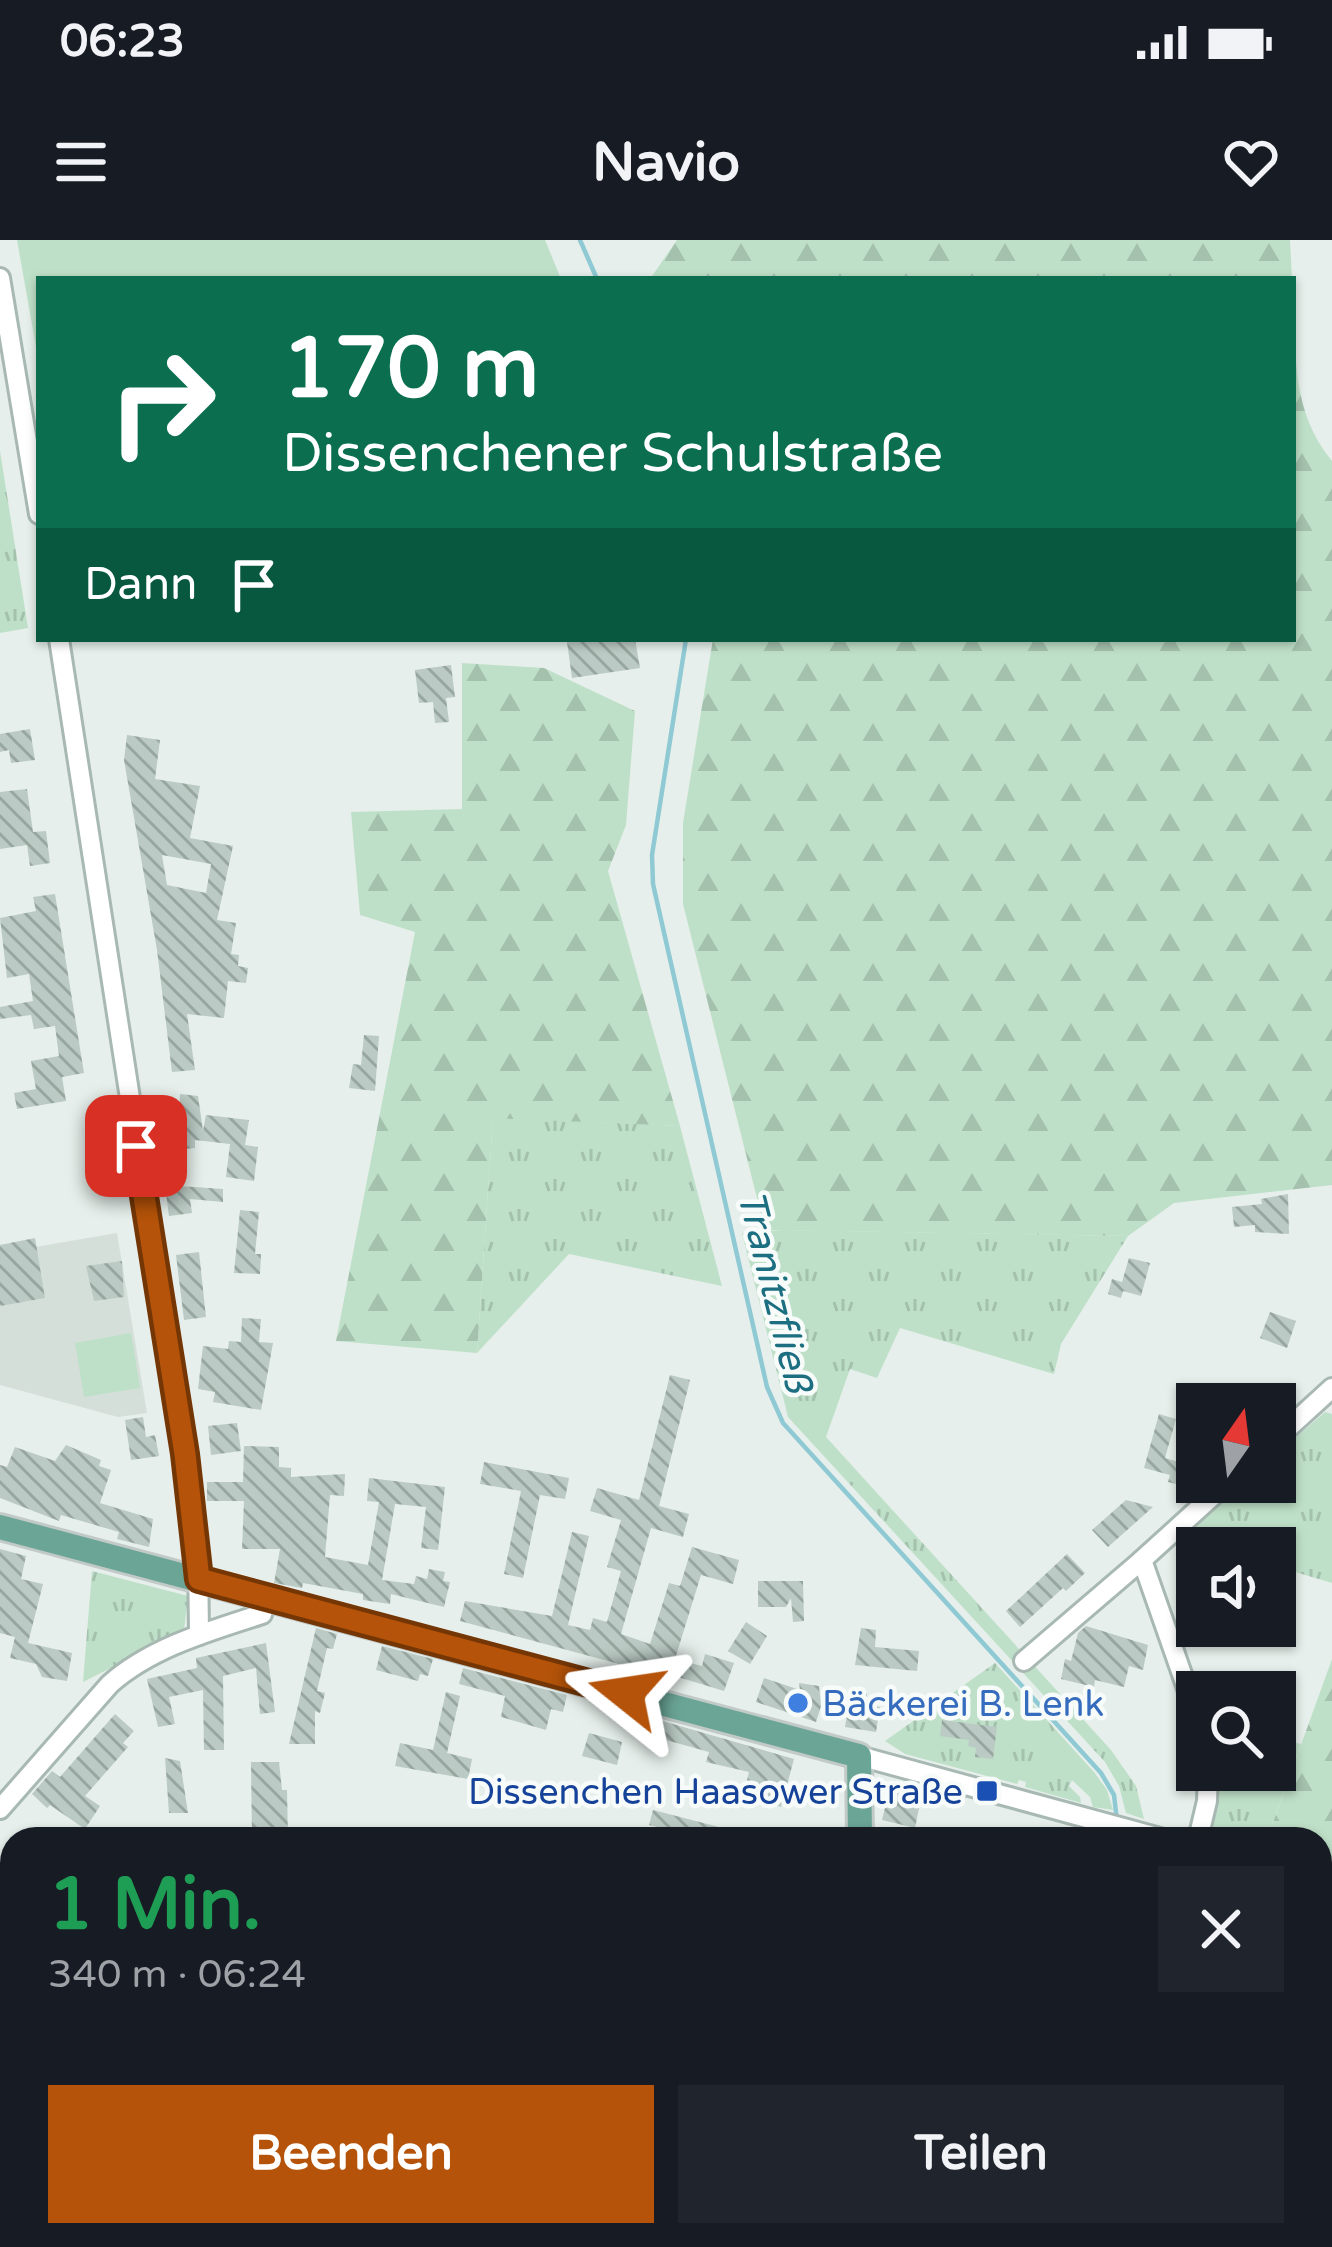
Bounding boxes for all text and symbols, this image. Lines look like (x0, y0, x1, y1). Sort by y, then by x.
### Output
text: 06:23 (60, 15, 185, 69)
icon: menu (48, 129, 114, 195)
icon: heart (1218, 129, 1284, 195)
text: Navio (592, 130, 740, 195)
text: 170 m (282, 319, 539, 420)
icon: right (84, 324, 240, 480)
text: Dissenchener Schulstraße (282, 421, 943, 486)
icon: arrive (221, 552, 287, 618)
text: Dann (84, 558, 197, 612)
pin (85, 1095, 187, 1197)
icon: arrive (103, 1113, 169, 1179)
water label: Tranitzfließ (727, 1186, 823, 1399)
north arrow (1176, 1383, 1296, 1503)
map controls (1176, 1383, 1296, 1791)
button: sound (1176, 1527, 1296, 1647)
position arrow (563, 1630, 689, 1756)
button: search (1176, 1671, 1296, 1791)
place label: Bäckerei B. Lenk (822, 1683, 1104, 1726)
marker: Bäckerei B. Lenk (785, 1690, 811, 1716)
place label: Dissenchen Haasower Straße (468, 1771, 963, 1814)
marker: Dissenchen Haasower Straße (974, 1778, 1000, 1804)
text: 1 Min. (48, 1862, 261, 1949)
button: close (1158, 1866, 1284, 1992)
text: 340 m · 06:24 (48, 1951, 306, 1998)
button: Beenden (48, 2085, 654, 2223)
button: Teilen (678, 2085, 1284, 2223)

